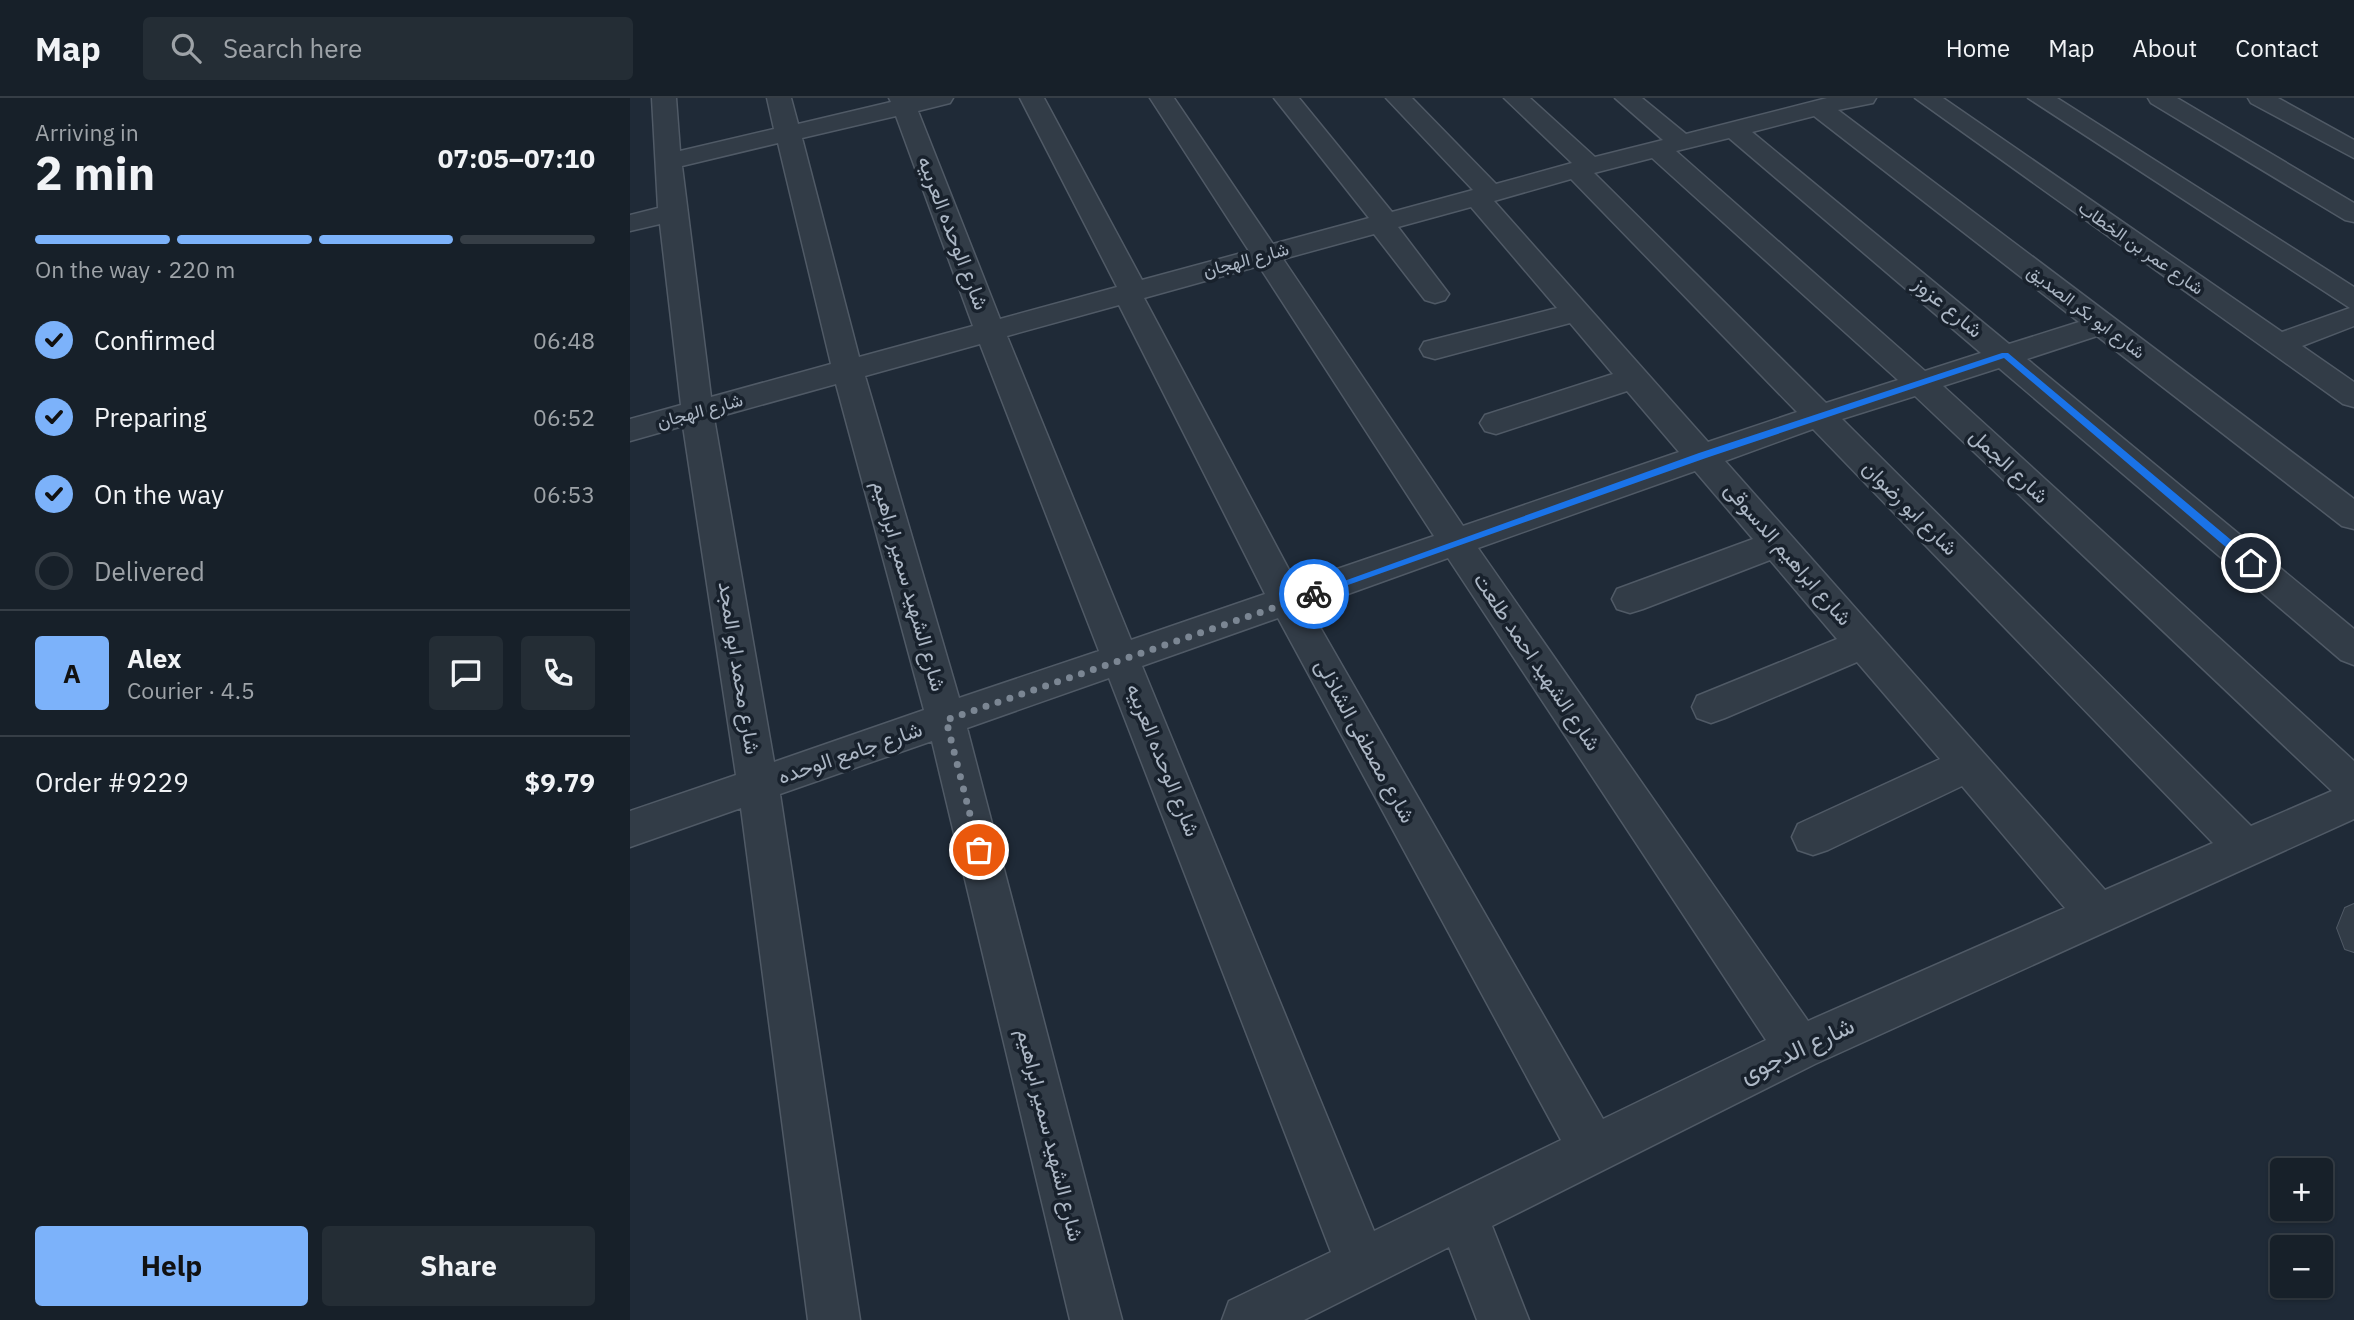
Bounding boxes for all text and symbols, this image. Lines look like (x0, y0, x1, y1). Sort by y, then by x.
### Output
search box (143, 17, 633, 80)
text: Map (35, 27, 101, 70)
icon: search (167, 29, 205, 67)
text: Search here (223, 31, 362, 65)
text: Home (1946, 32, 2010, 64)
text: Map (2048, 32, 2094, 64)
text: About (2132, 32, 2197, 64)
text: Contact (2235, 32, 2319, 64)
text: Arriving in (35, 117, 139, 147)
text: 07:05–07:10 (438, 141, 595, 175)
text: 2 min (35, 143, 155, 203)
street label: شارع الوحده العربيه (911, 152, 996, 314)
street label: شارع عمر بن الخطاب (2073, 196, 2209, 300)
street label: شارع الهجان (1200, 237, 1292, 283)
text: On the way · 220 m (35, 254, 235, 284)
street label: شارع ابو بكر الصديق (2022, 260, 2150, 364)
street label: شارع عزوز (1907, 268, 1989, 344)
icon: check (35, 321, 73, 359)
text: Confirmed (94, 323, 216, 357)
text: 06:48 (533, 325, 595, 355)
street label: شارع الهجان (654, 388, 746, 434)
icon: check (35, 398, 73, 436)
text: Preparing (94, 400, 207, 434)
text: 06:52 (533, 402, 595, 432)
street label: شارع الجمل (1963, 421, 2055, 510)
street label: شارع ابو رضوان (1856, 454, 1964, 562)
icon: check (35, 475, 73, 513)
street label: شارع ابراهيم الدسوقى (1718, 476, 1859, 632)
text: On the way (94, 477, 224, 511)
street label: شارع الشهيد سمير ابراهيم (865, 477, 953, 695)
text: 06:53 (533, 479, 595, 509)
pin (2221, 533, 2281, 593)
icon: home (2232, 544, 2270, 582)
text: Delivered (94, 554, 205, 588)
courier (1279, 559, 1349, 629)
street label: شارع الشهيد احمد طلعت (1467, 567, 1608, 756)
icon: bike (1295, 575, 1333, 613)
street label: شارع محمد ابو المجد (712, 579, 767, 756)
button: chat (429, 636, 503, 710)
button: phone (521, 636, 595, 710)
text: Alex (127, 641, 181, 675)
street label: شارع مصطفى الشاذلى (1308, 653, 1423, 828)
text: A (63, 656, 81, 690)
text: Courier · 4.5 (127, 675, 255, 705)
street label: شارع الوحده العربيه (1120, 679, 1207, 841)
street label: شارع جامع الوحده (774, 714, 926, 791)
text: Order #9229 (35, 765, 189, 799)
text: $9.79 (525, 765, 595, 799)
pin (949, 820, 1009, 880)
icon: bag (960, 831, 998, 869)
street label: شارع الدجوى (1734, 1009, 1859, 1090)
street label: شارع الشهيد سمير ابراهيم (1010, 1026, 1091, 1244)
map controls (2270, 1158, 2333, 1298)
button: + (2270, 1158, 2333, 1221)
button: Help (35, 1226, 308, 1306)
button: Share (322, 1226, 595, 1306)
button: − (2270, 1235, 2333, 1298)

